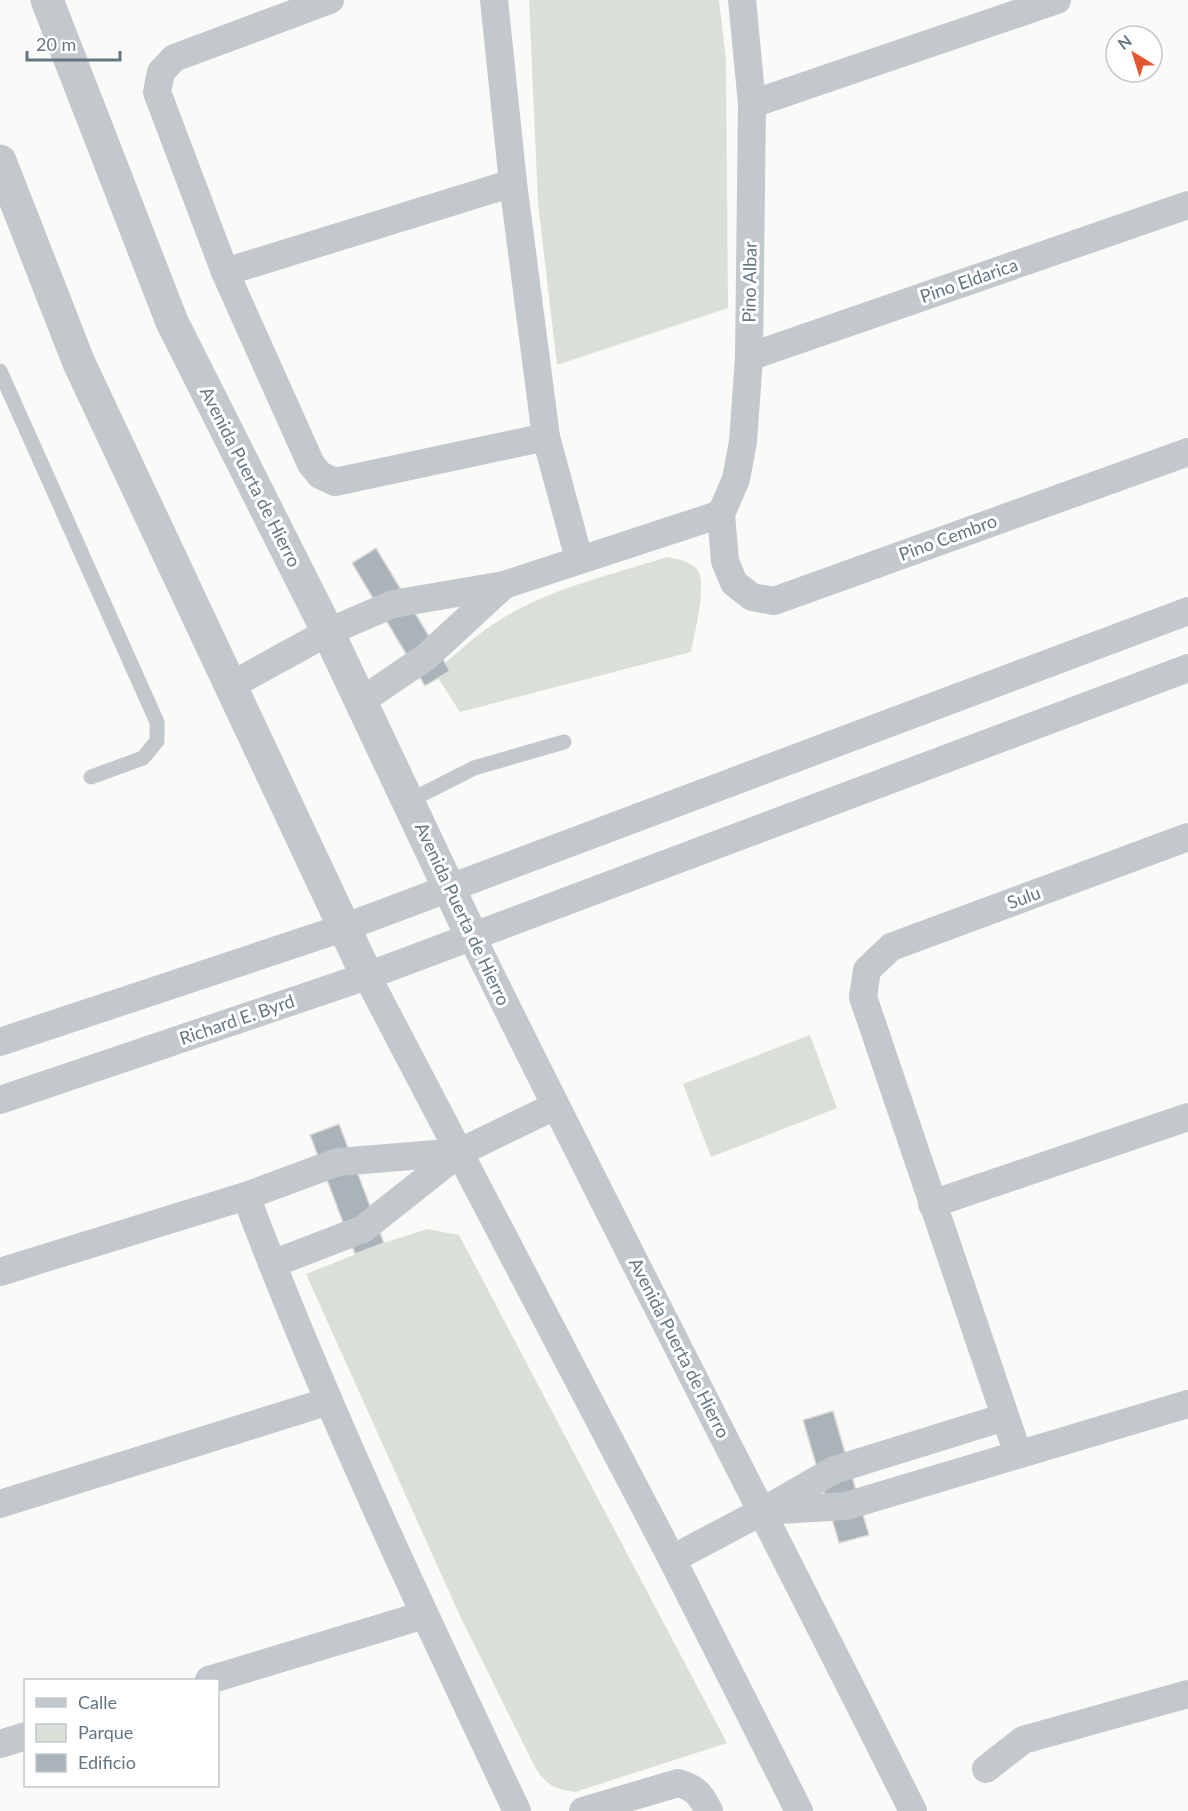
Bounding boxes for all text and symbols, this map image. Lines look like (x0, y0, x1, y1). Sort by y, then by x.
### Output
scale bar (27, 24, 120, 62)
north arrow (1104, 24, 1164, 84)
text: N (1114, 31, 1135, 53)
text: 20 m (36, 33, 76, 55)
street label: Pino Albar (737, 241, 761, 323)
street label: Pino Eldarica (917, 253, 1020, 307)
street label: Avenida Puerta de Hierro (196, 383, 306, 570)
street label: Pino Cembro (896, 509, 1000, 565)
street label: Avenida Puerta de Hierro (411, 819, 515, 1009)
street label: Sulu (1004, 881, 1043, 913)
street label: Richard E. Byrd (176, 989, 297, 1049)
street label: Avenida Puerta de Hierro (625, 1254, 735, 1441)
legend (24, 1679, 219, 1787)
text: Calle (78, 1691, 117, 1713)
text: Parque (78, 1721, 133, 1743)
text: Edificio (78, 1751, 136, 1773)

